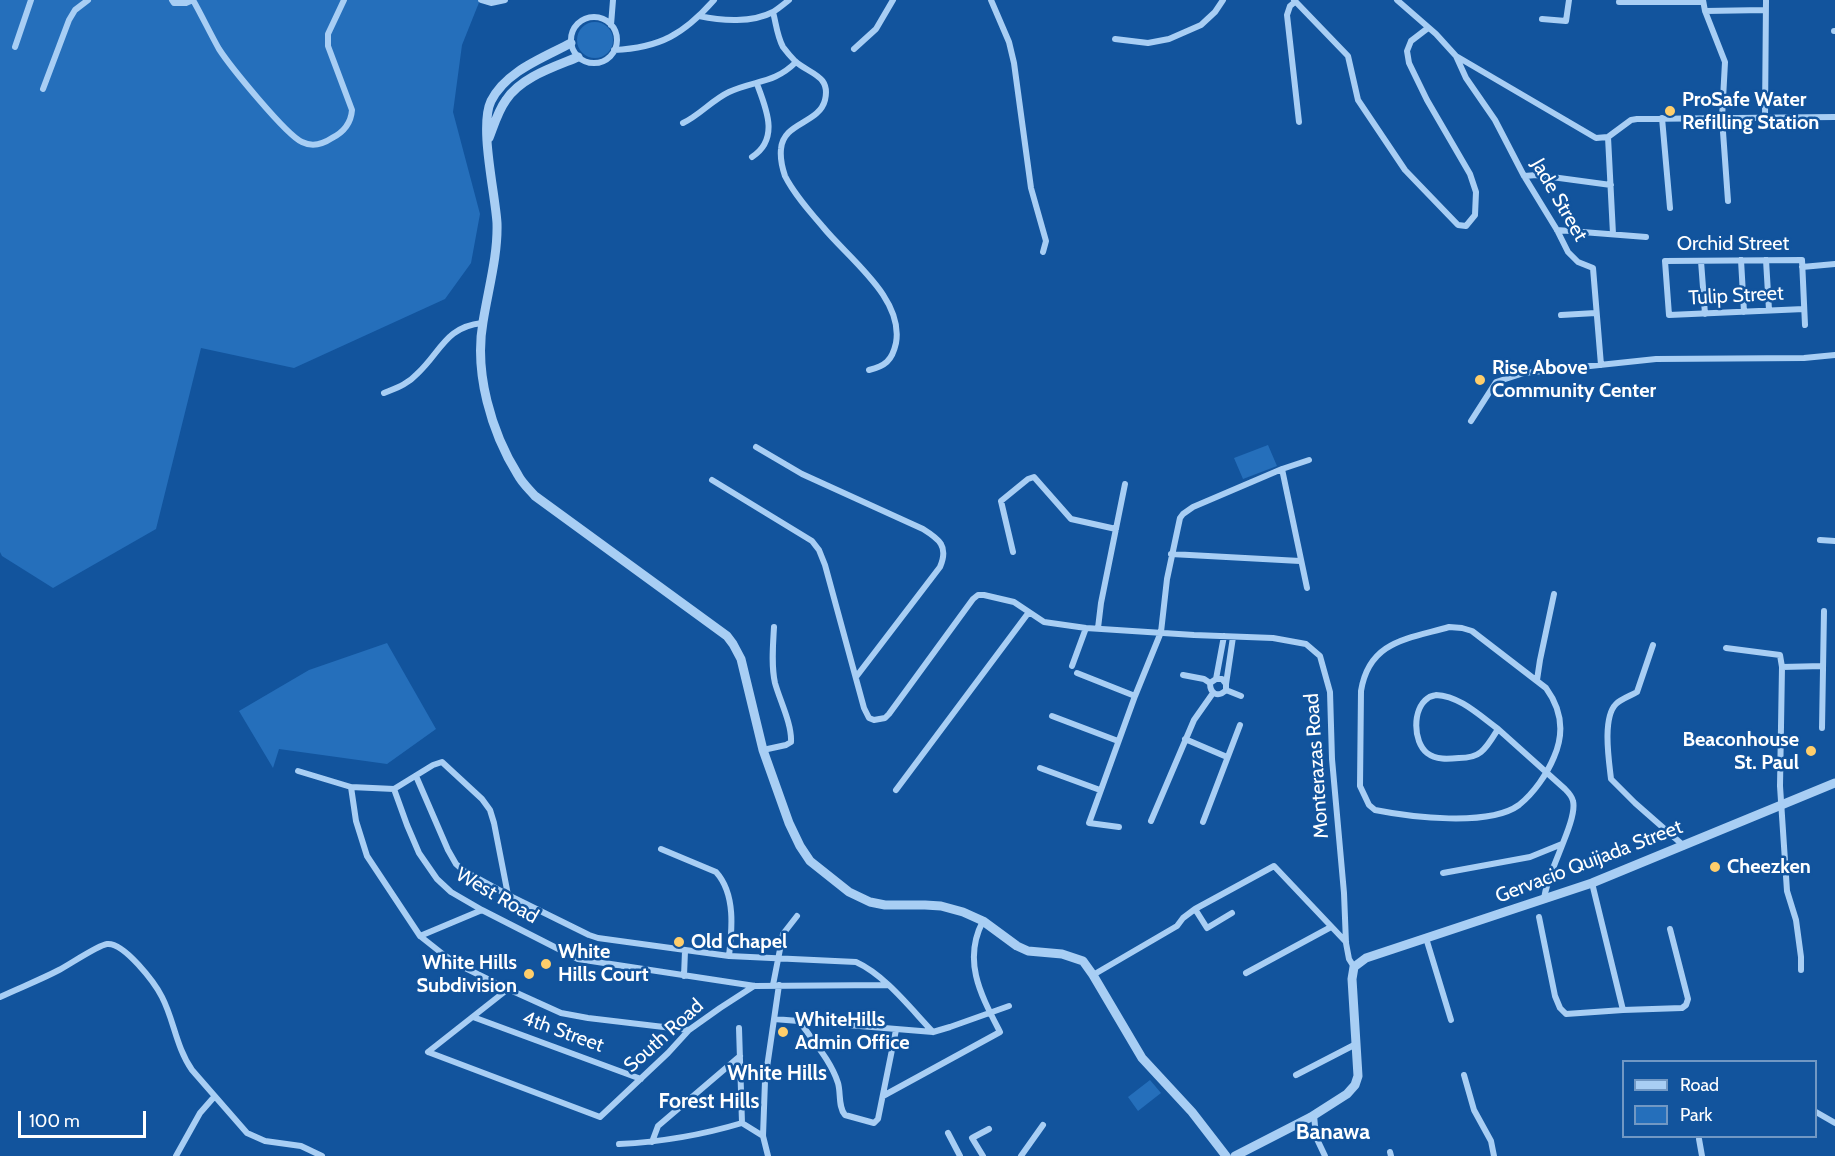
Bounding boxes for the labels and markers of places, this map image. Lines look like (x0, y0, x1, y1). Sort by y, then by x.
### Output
place label: ProSafe Water Refilling Station (1682, 88, 1819, 135)
marker: ProSafe Water Refilling Station (1663, 104, 1677, 118)
place label: Rise Above Community Center (1492, 356, 1656, 403)
marker: Rise Above Community Center (1473, 373, 1487, 387)
place label: Beaconhouse St. Paul (1683, 728, 1799, 775)
marker: Beaconhouse St. Paul (1804, 744, 1818, 758)
place label: Cheezken (1727, 855, 1811, 879)
marker: Cheezken (1708, 860, 1722, 874)
place label: Old Chapel (691, 930, 787, 954)
marker: Old Chapel (672, 935, 686, 949)
place label: White Hills Court (558, 940, 649, 987)
place label: White Hills Subdivision (416, 951, 517, 998)
marker: White Hills Court (539, 957, 553, 971)
marker: White Hills Subdivision (522, 967, 536, 981)
place label: WhiteHills Admin Office (795, 1008, 909, 1055)
marker: WhiteHills Admin Office (776, 1025, 790, 1039)

